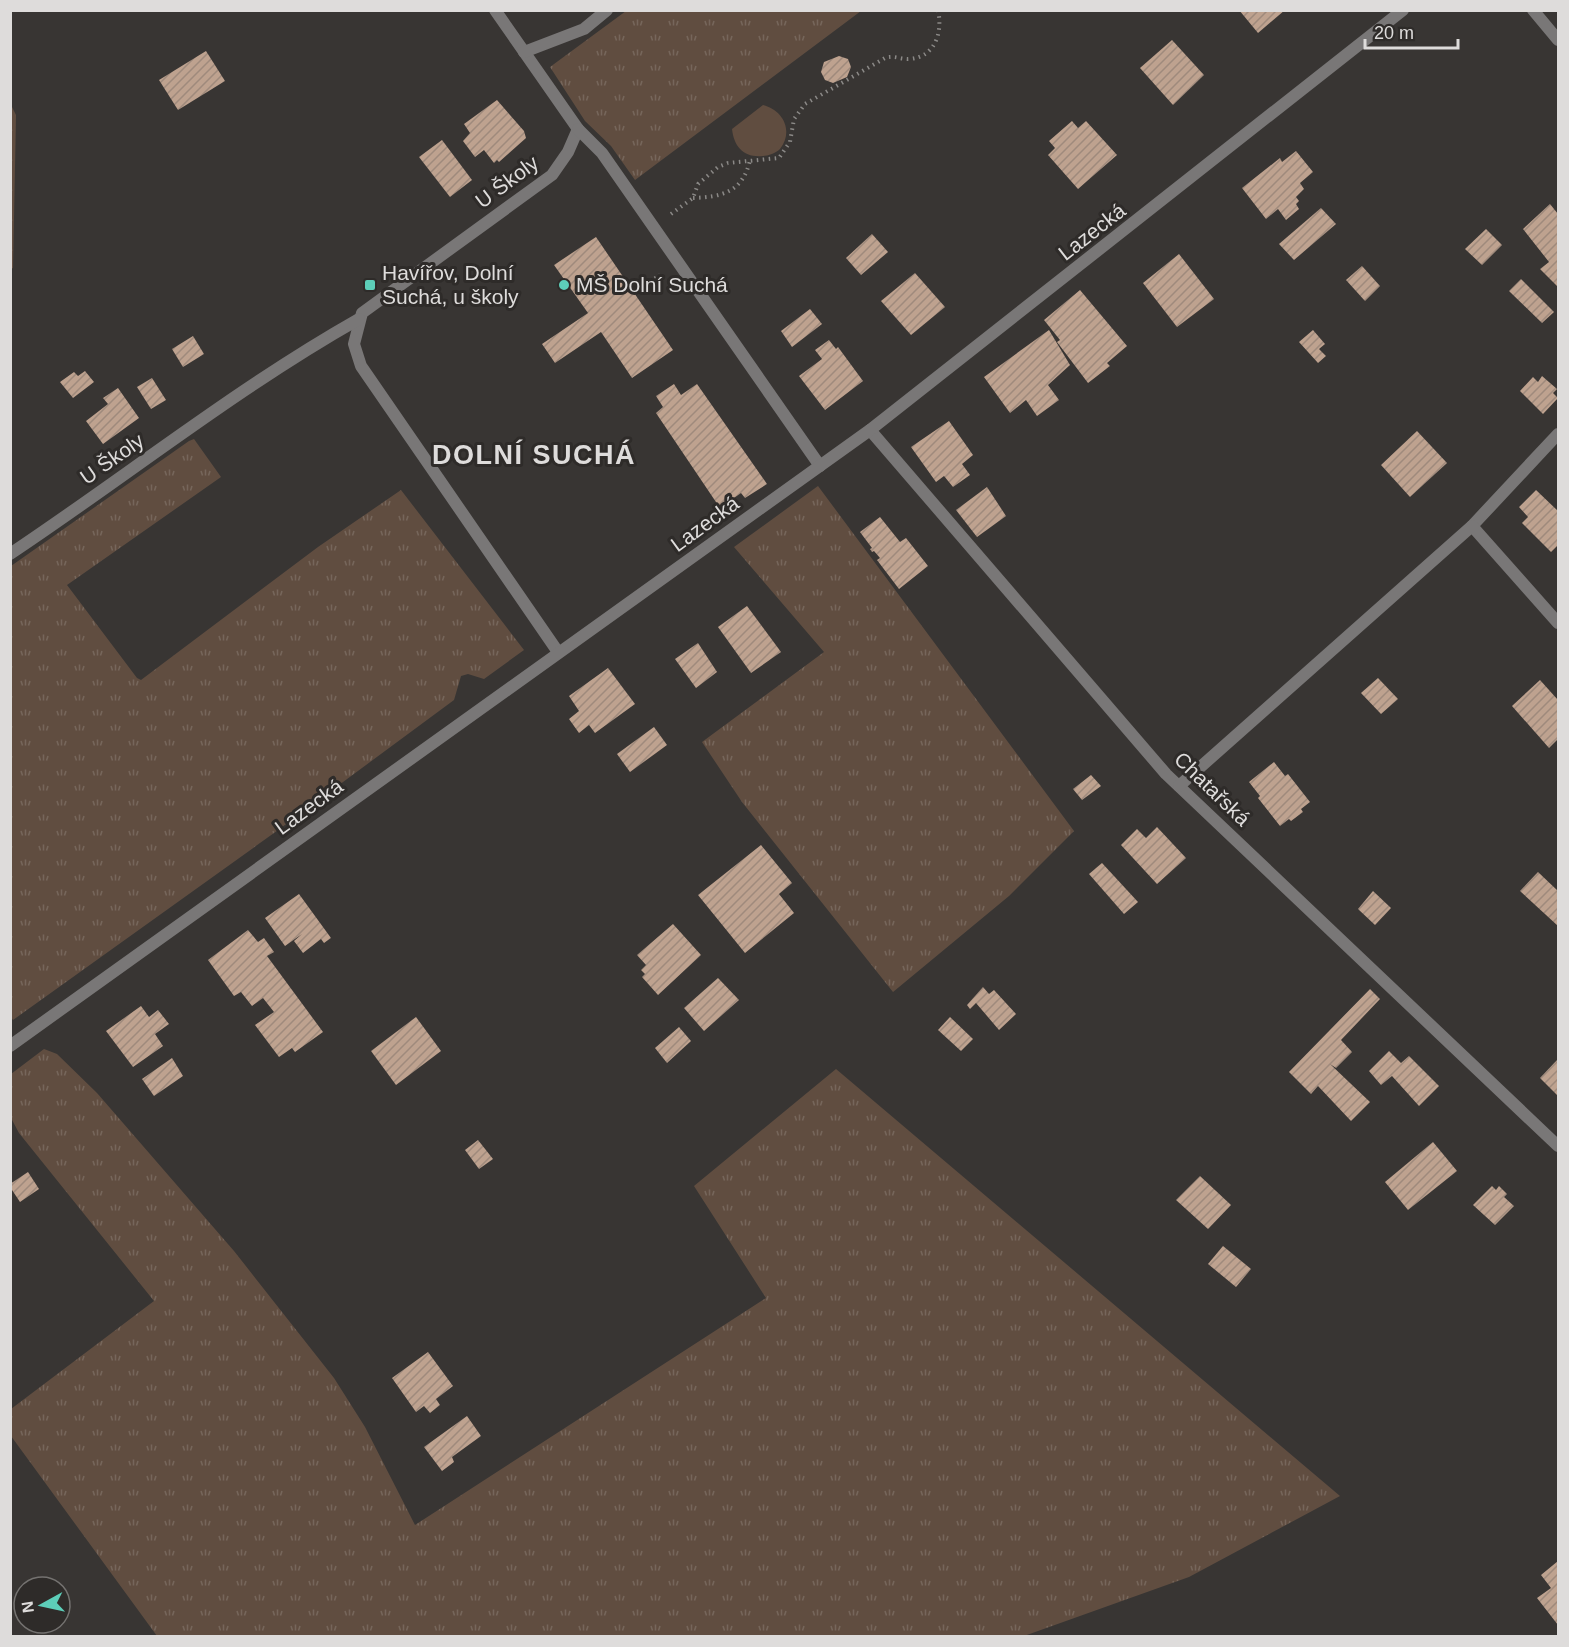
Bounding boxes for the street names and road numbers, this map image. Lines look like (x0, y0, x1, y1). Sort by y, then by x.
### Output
street label: U Školy (471, 150, 543, 213)
street label: Lazecká (1054, 198, 1130, 265)
street label: U Školy (75, 428, 148, 489)
street label: Lazecká (666, 491, 743, 556)
street label: Chatařská (1170, 747, 1255, 830)
street label: Lazecká (270, 774, 347, 839)

